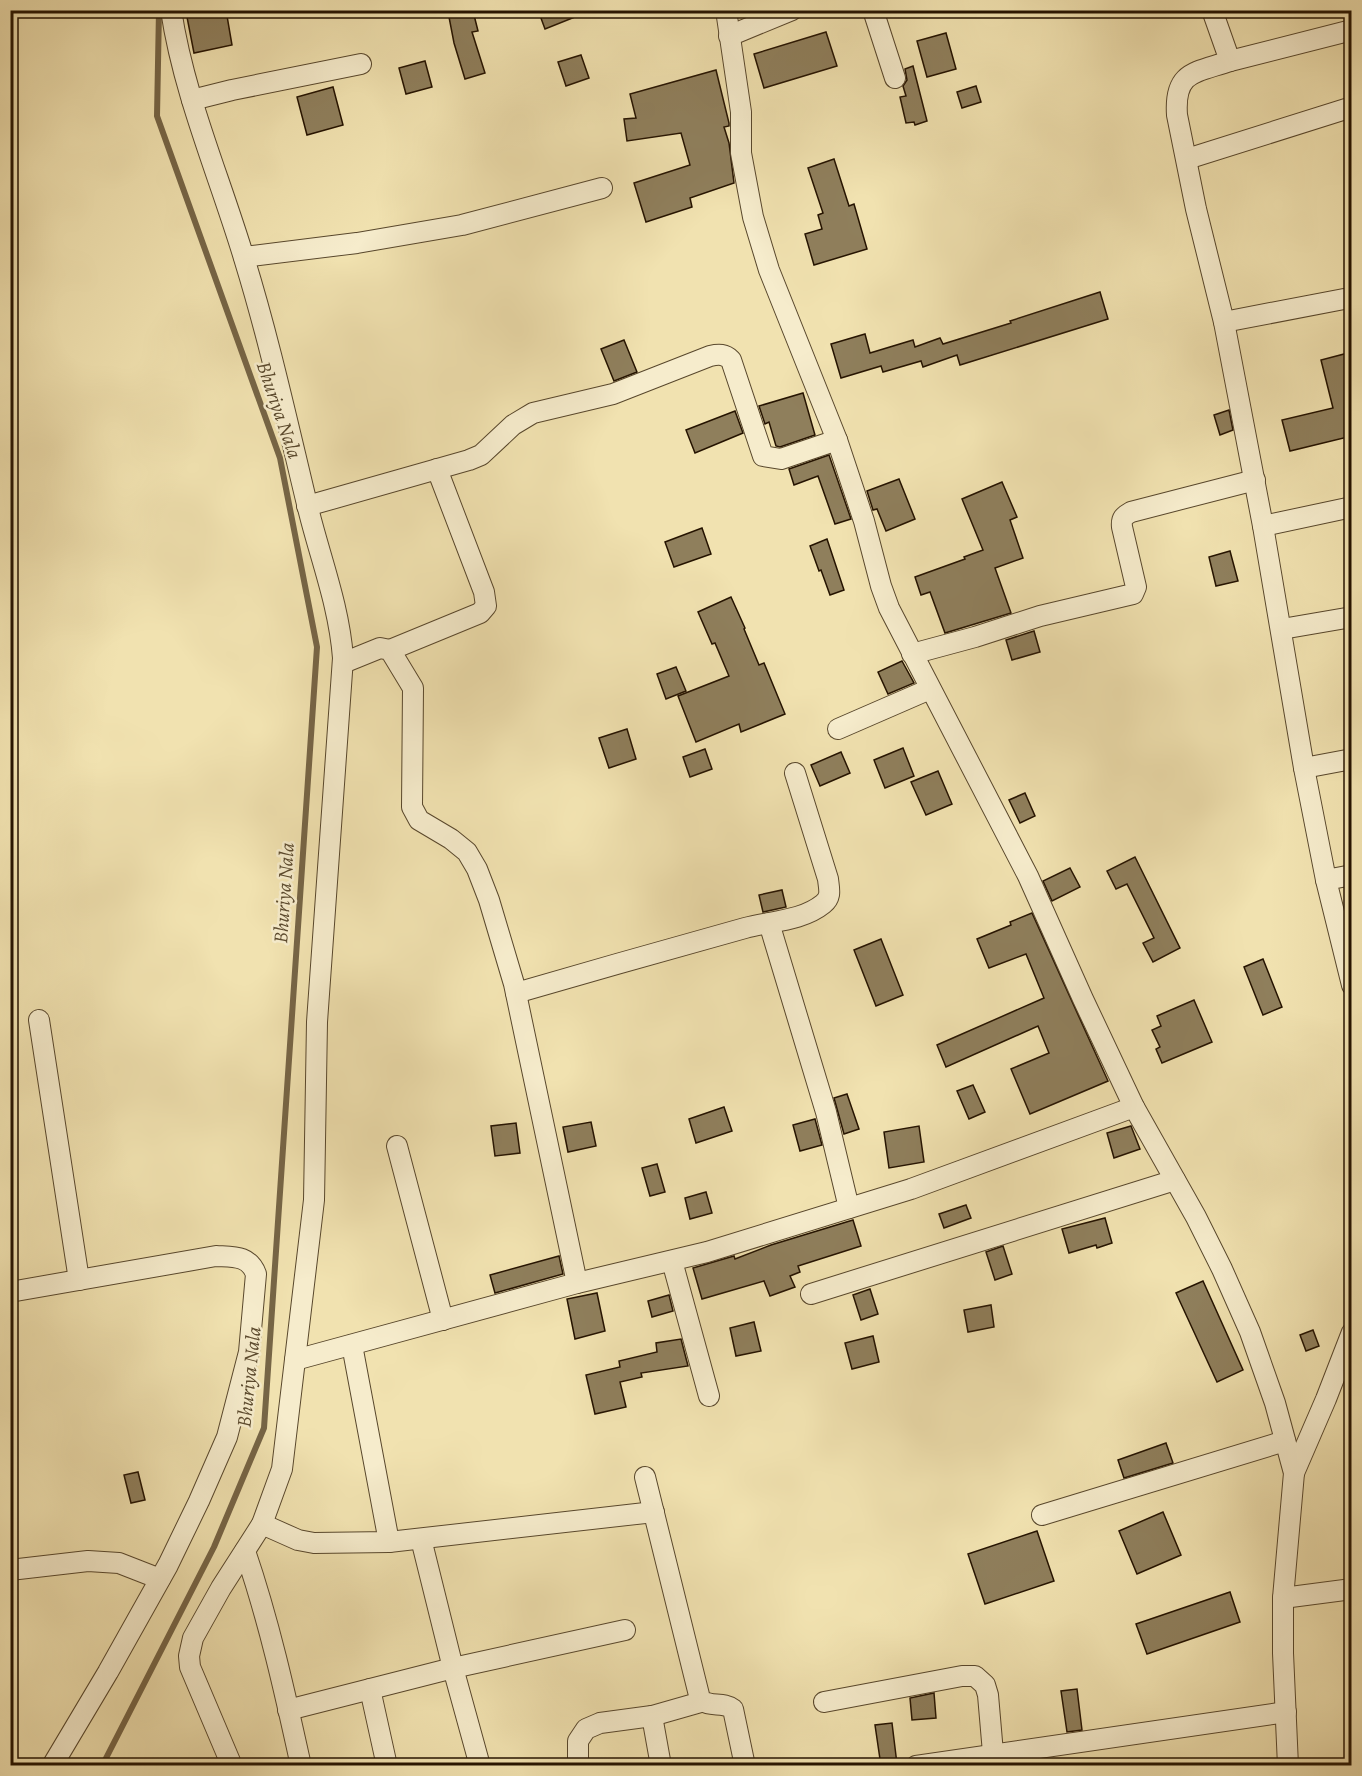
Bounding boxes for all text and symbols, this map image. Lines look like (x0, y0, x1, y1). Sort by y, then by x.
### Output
water label: Bhuriya Nala (250, 358, 308, 462)
water label: Bhuriya Nala (267, 842, 301, 944)
water label: Bhuriya Nala (230, 1325, 268, 1429)

